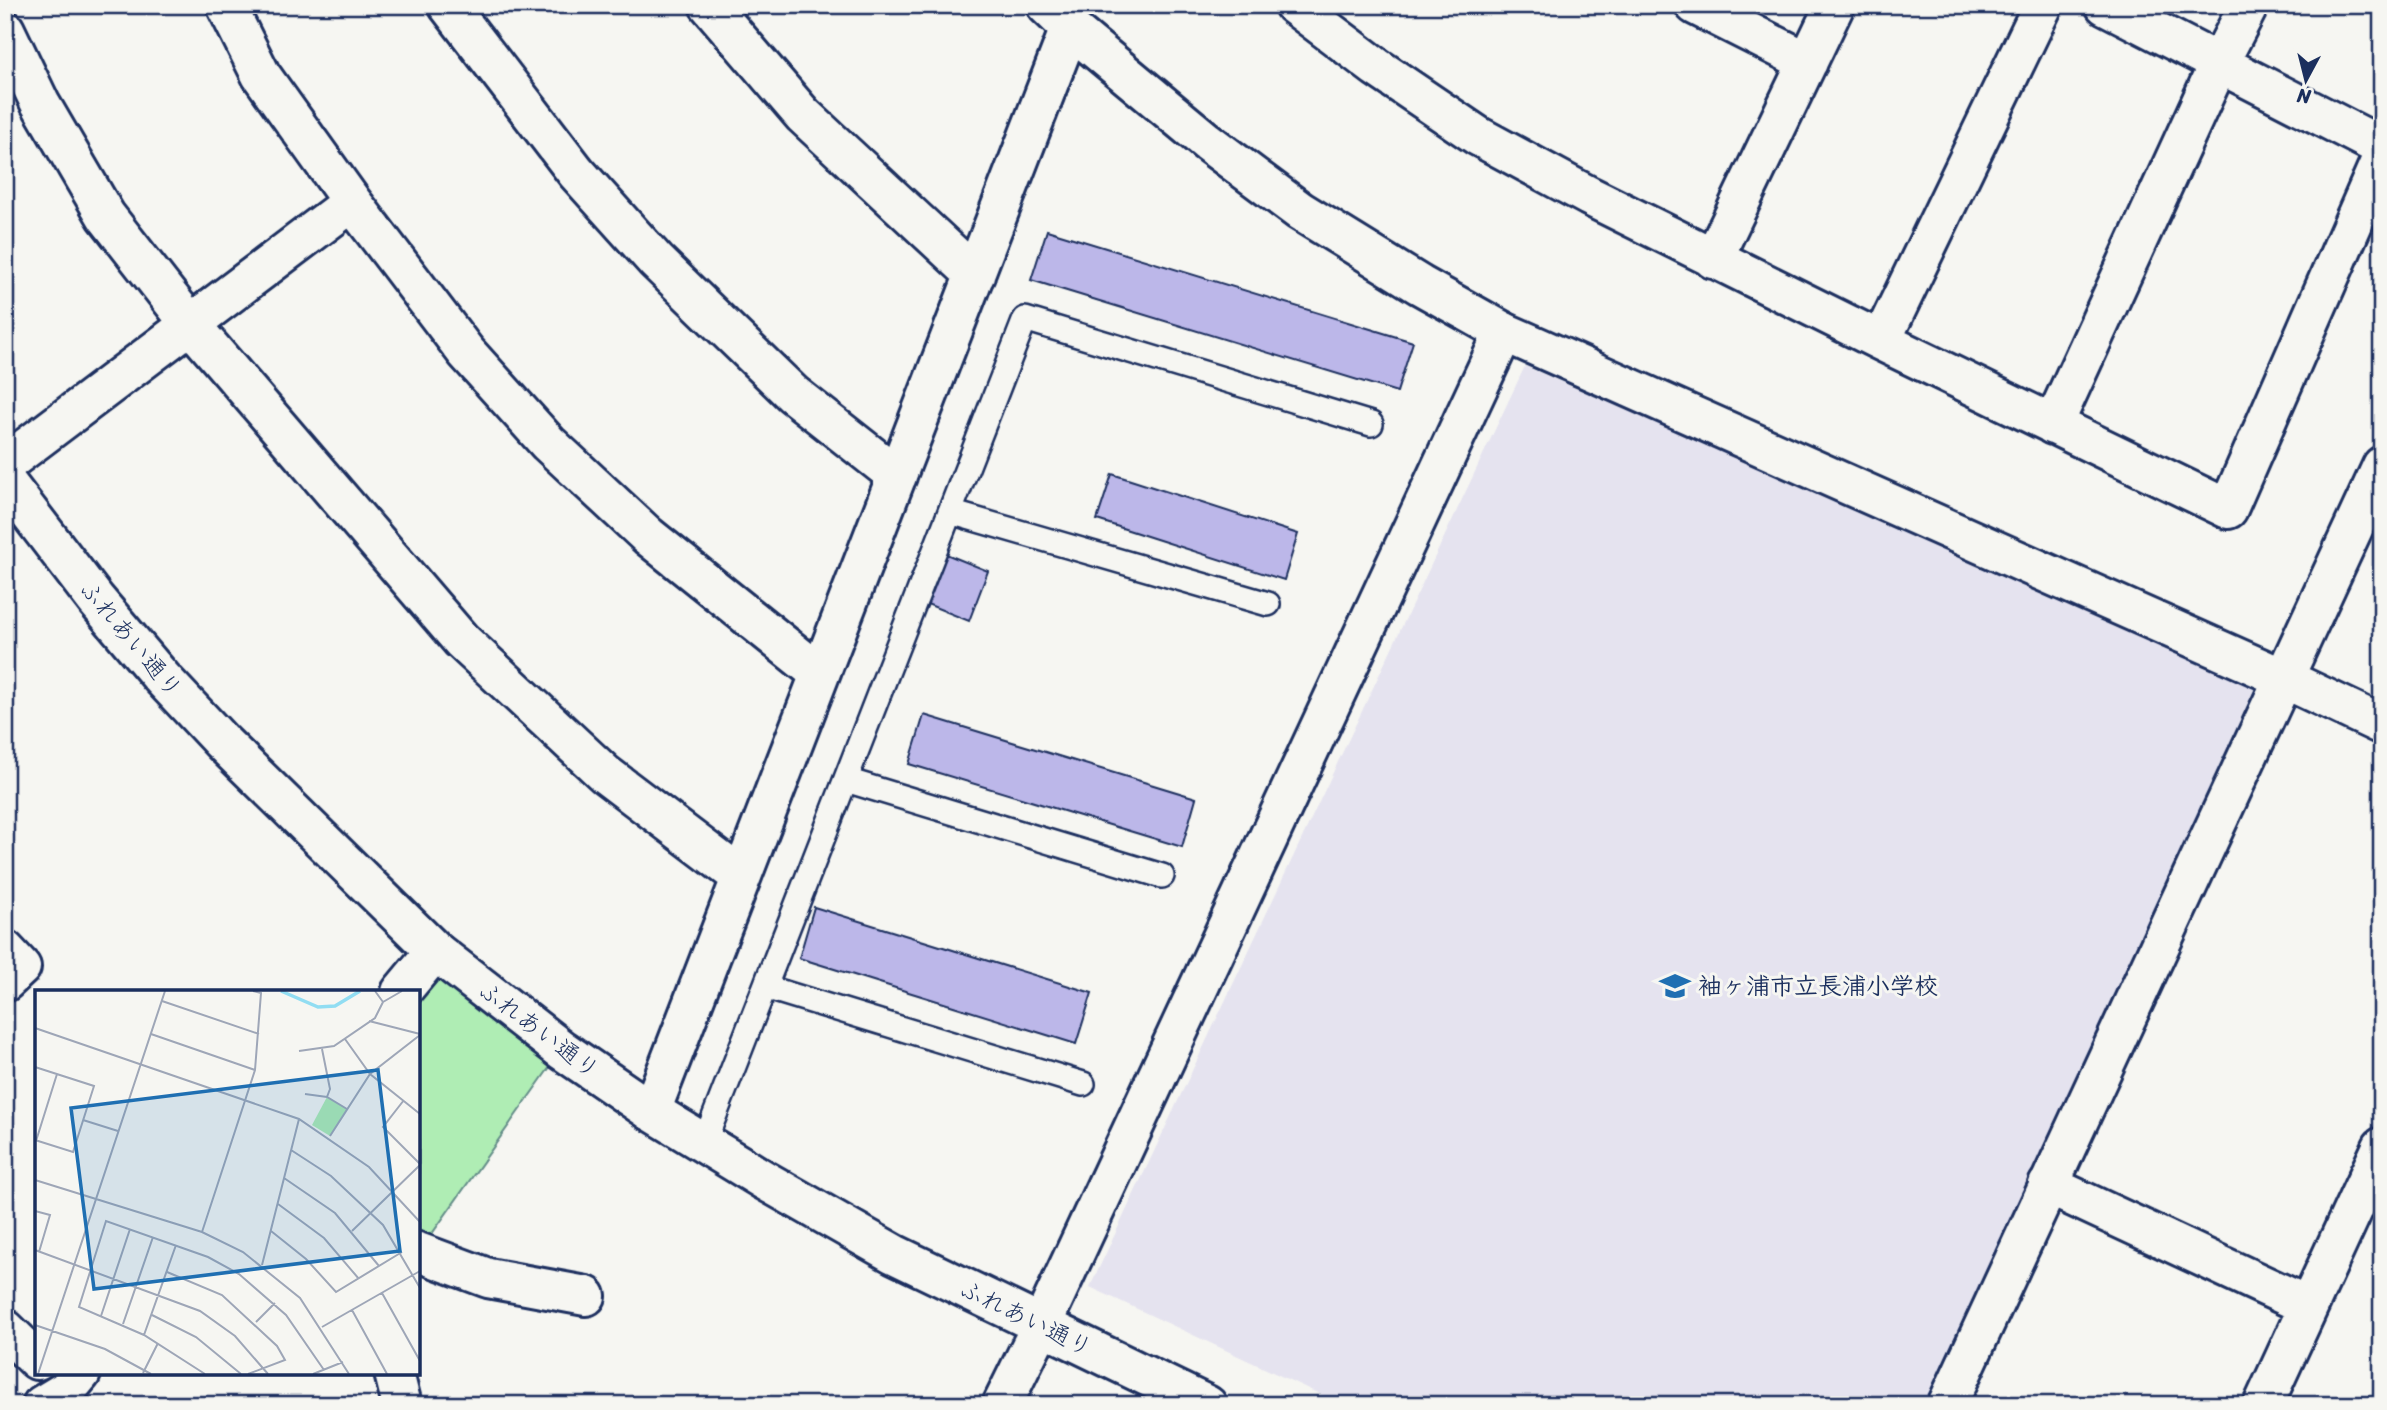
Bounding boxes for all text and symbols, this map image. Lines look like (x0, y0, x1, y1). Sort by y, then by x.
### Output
north arrow (2272, 46, 2342, 116)
text: N (2295, 79, 2314, 114)
street label: ふれあい通り (69, 570, 193, 708)
place label: 袖ヶ浦市立長浦小学校 (1698, 965, 1938, 1007)
school or university icon: 袖ヶ浦市立長浦小学校 (1658, 969, 1692, 1003)
street label: ふれあい通り (469, 970, 609, 1090)
inset map (35, 990, 420, 1375)
street label: ふれあい通り (952, 1268, 1100, 1368)

